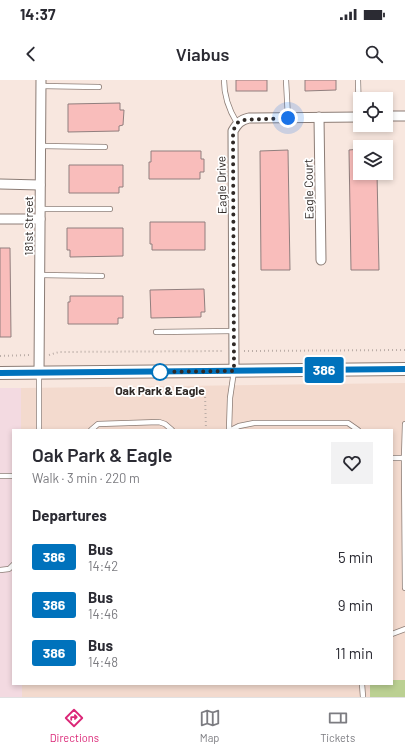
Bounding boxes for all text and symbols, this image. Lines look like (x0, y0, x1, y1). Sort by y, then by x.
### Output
text: 14:37 (20, 5, 55, 23)
icon: back (20, 43, 42, 65)
text: Viabus (176, 43, 229, 65)
icon: search (363, 43, 385, 65)
map controls (353, 92, 393, 180)
button: locate (353, 92, 393, 132)
your location (278, 108, 298, 128)
button: layers (353, 140, 393, 180)
street label: Eagle Drive (213, 156, 229, 214)
street label: Eagle Court (300, 159, 316, 219)
street label: 181st Street (21, 196, 35, 256)
line badge: 386 (301, 357, 347, 383)
text: 386 (313, 361, 335, 378)
marker: Oak Park & Eagle (151, 363, 169, 381)
place label: Oak Park & Eagle (115, 383, 205, 397)
button: heart (331, 442, 373, 484)
text: Oak Park & Eagle (32, 443, 173, 466)
text: Walk · 3 min · 220 m (32, 470, 140, 486)
text: Departures (32, 506, 107, 524)
text: Bus (88, 540, 113, 558)
text: 386 (43, 548, 65, 565)
text: 5 min (338, 548, 373, 566)
text: 14:42 (88, 558, 118, 574)
text: Bus (88, 588, 113, 606)
text: 386 (43, 596, 65, 613)
text: 9 min (338, 596, 373, 614)
text: 14:46 (88, 606, 118, 622)
text: Bus (88, 636, 113, 654)
text: 386 (43, 644, 65, 661)
text: 11 min (335, 644, 373, 662)
text: 14:48 (88, 654, 118, 670)
tab: Directions (50, 707, 99, 744)
tab: Map (199, 707, 221, 744)
tab: Tickets (320, 707, 355, 744)

